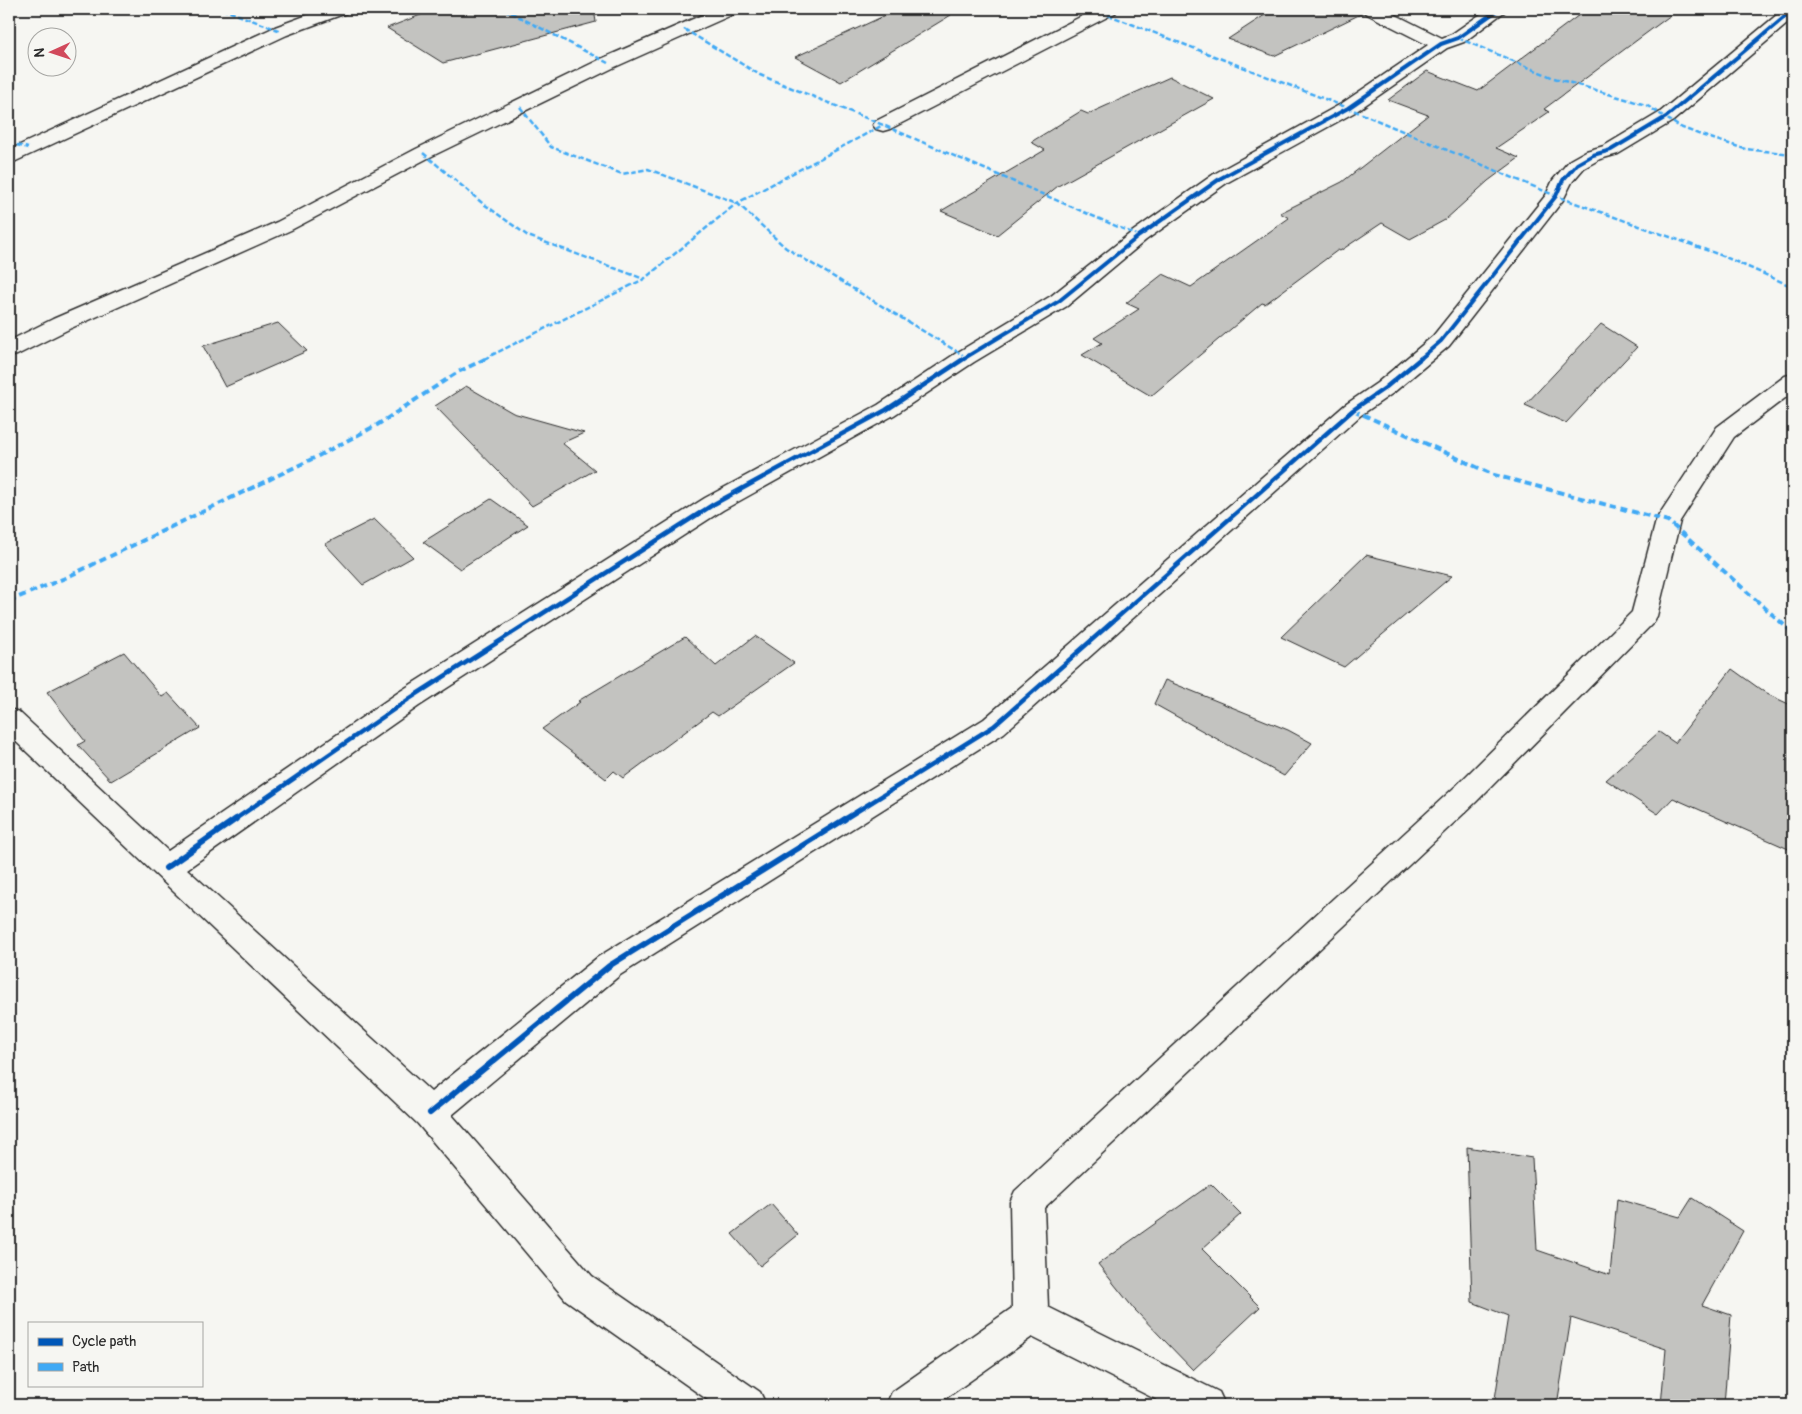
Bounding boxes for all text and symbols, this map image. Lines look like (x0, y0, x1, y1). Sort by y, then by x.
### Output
north arrow (28, 28, 78, 78)
text: N (31, 47, 48, 58)
legend (28, 1322, 202, 1386)
text: Cycle path (72, 1332, 136, 1351)
text: Path (72, 1358, 99, 1377)

